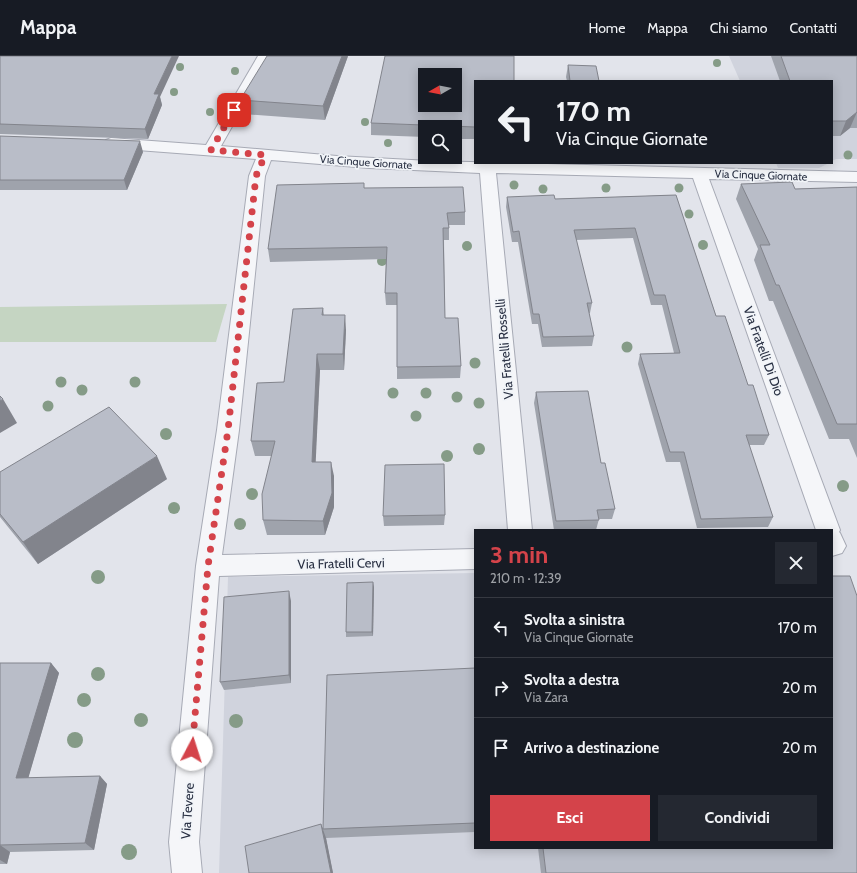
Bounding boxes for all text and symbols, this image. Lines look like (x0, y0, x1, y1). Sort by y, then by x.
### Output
text: Mappa (20, 16, 76, 39)
text: Home (588, 19, 625, 37)
text: Mappa (647, 19, 688, 37)
text: Chi siamo (710, 19, 767, 37)
text: Contatti (789, 19, 837, 37)
north arrow (418, 68, 462, 112)
map controls (418, 68, 462, 164)
pin (217, 93, 251, 127)
text: 170 m (556, 94, 631, 128)
icon: left (490, 96, 542, 148)
icon: arrive (223, 99, 245, 121)
button: search (418, 120, 462, 164)
text: Via Cinque Giornate (556, 128, 708, 150)
street label: Via Cinque Giornate (319, 152, 413, 172)
street label: Via Cinque Giornate (714, 166, 808, 184)
street label: Via Fratelli Rosselli (492, 298, 516, 400)
street label: Via Fratelli Di Dio (740, 304, 788, 398)
text: 3 min (490, 540, 548, 569)
button: close (775, 542, 817, 584)
street label: Via Fratelli Cervi (297, 554, 385, 572)
text: 210 m · 12:39 (490, 570, 562, 586)
text: Svolta a sinistra (524, 611, 625, 629)
icon: left (490, 617, 512, 639)
text: 170 m (778, 619, 817, 637)
text: Via Cinque Giornate (524, 629, 634, 645)
text: Svolta a destra (524, 671, 619, 689)
icon: right (490, 677, 512, 699)
text: 20 m (782, 679, 817, 697)
text: Via Zara (524, 689, 568, 705)
position arrow (171, 729, 213, 771)
icon: arrive (490, 737, 512, 759)
text: Arrivo a destinazione (524, 739, 659, 757)
text: 20 m (782, 739, 817, 757)
street label: Via Tevere (177, 782, 197, 840)
button: Esci (490, 795, 650, 841)
button: Condividi (658, 795, 817, 841)

